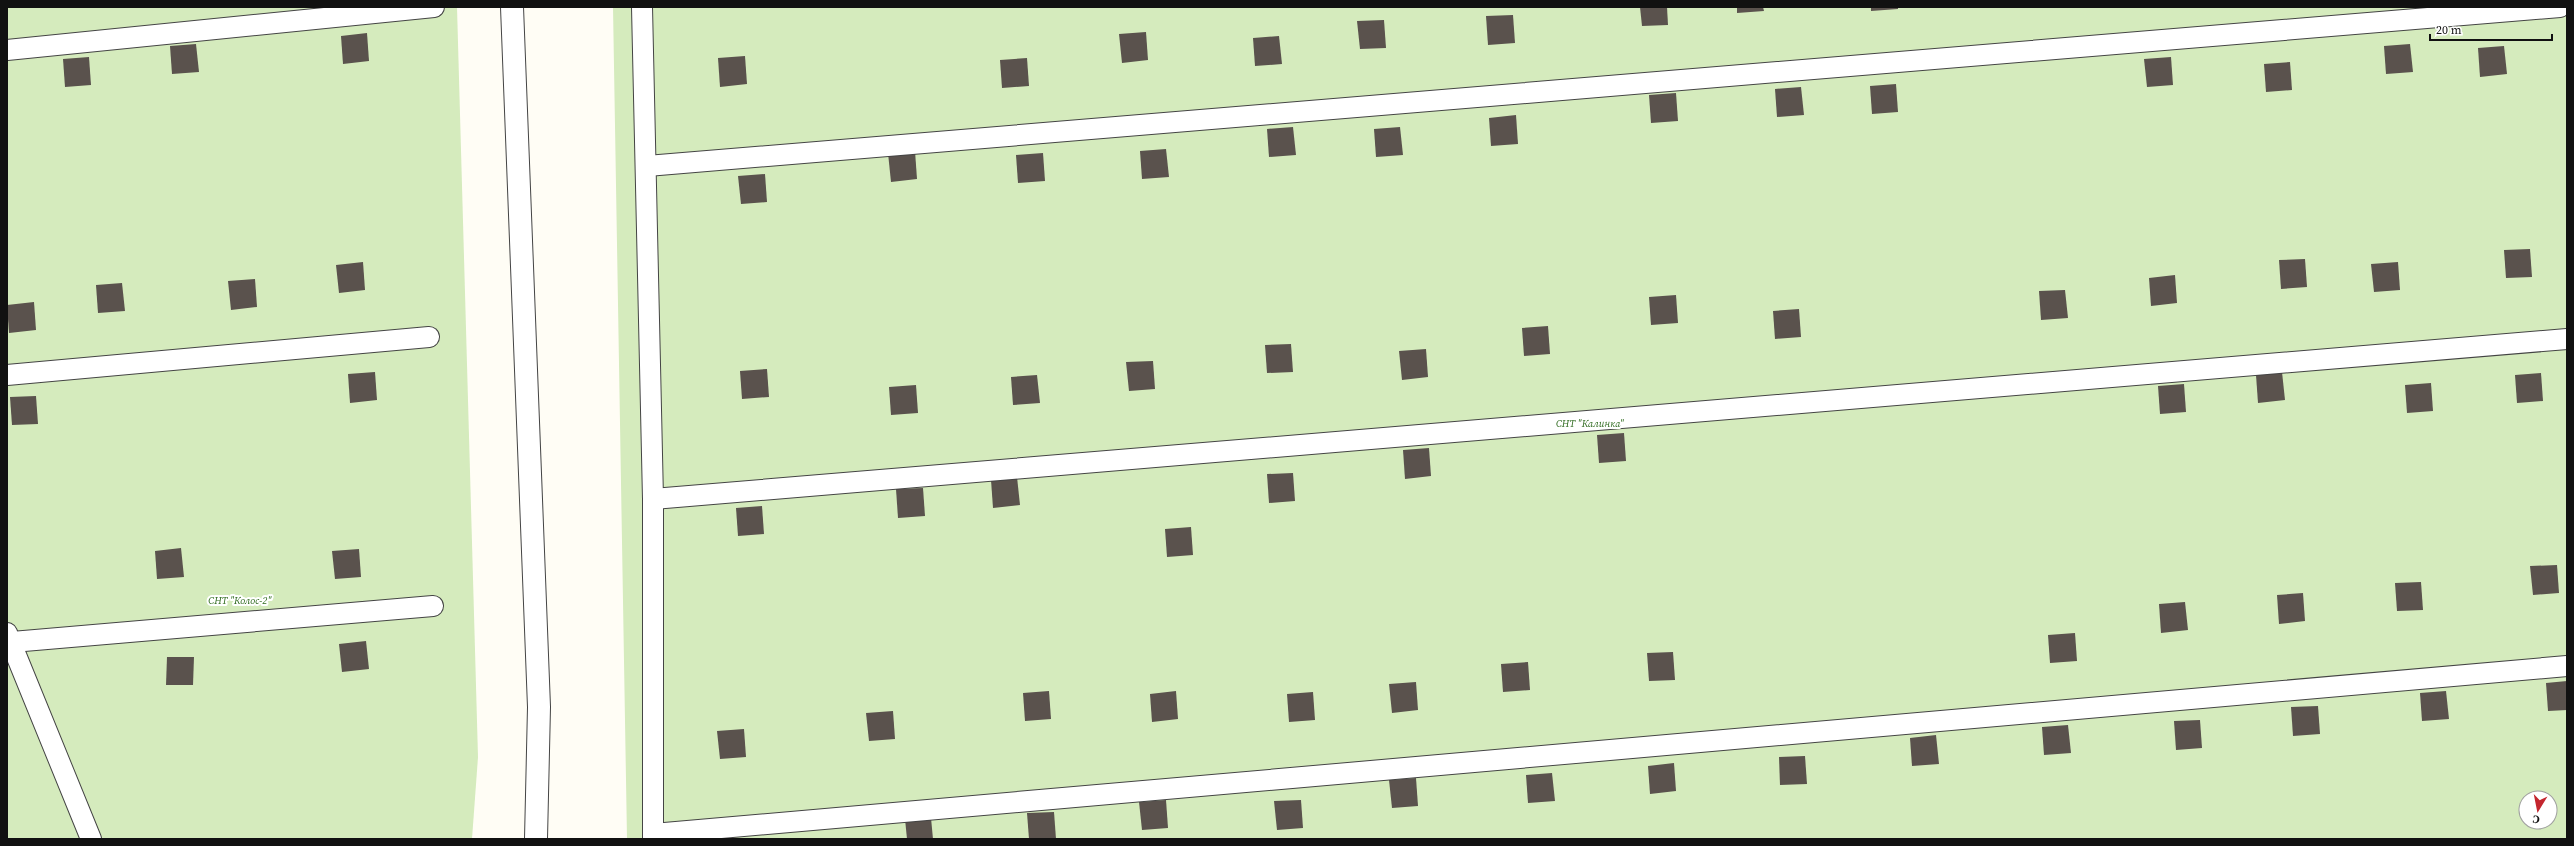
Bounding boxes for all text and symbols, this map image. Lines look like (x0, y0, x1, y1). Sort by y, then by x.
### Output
scale bar (2430, 16, 2552, 42)
text: 20 m (2436, 22, 2462, 38)
park label: СНТ "Калинка" (1556, 417, 1625, 430)
park label: СНТ "Колос-2" (208, 594, 272, 607)
north arrow (2518, 790, 2558, 830)
text: С (2532, 811, 2541, 827)

